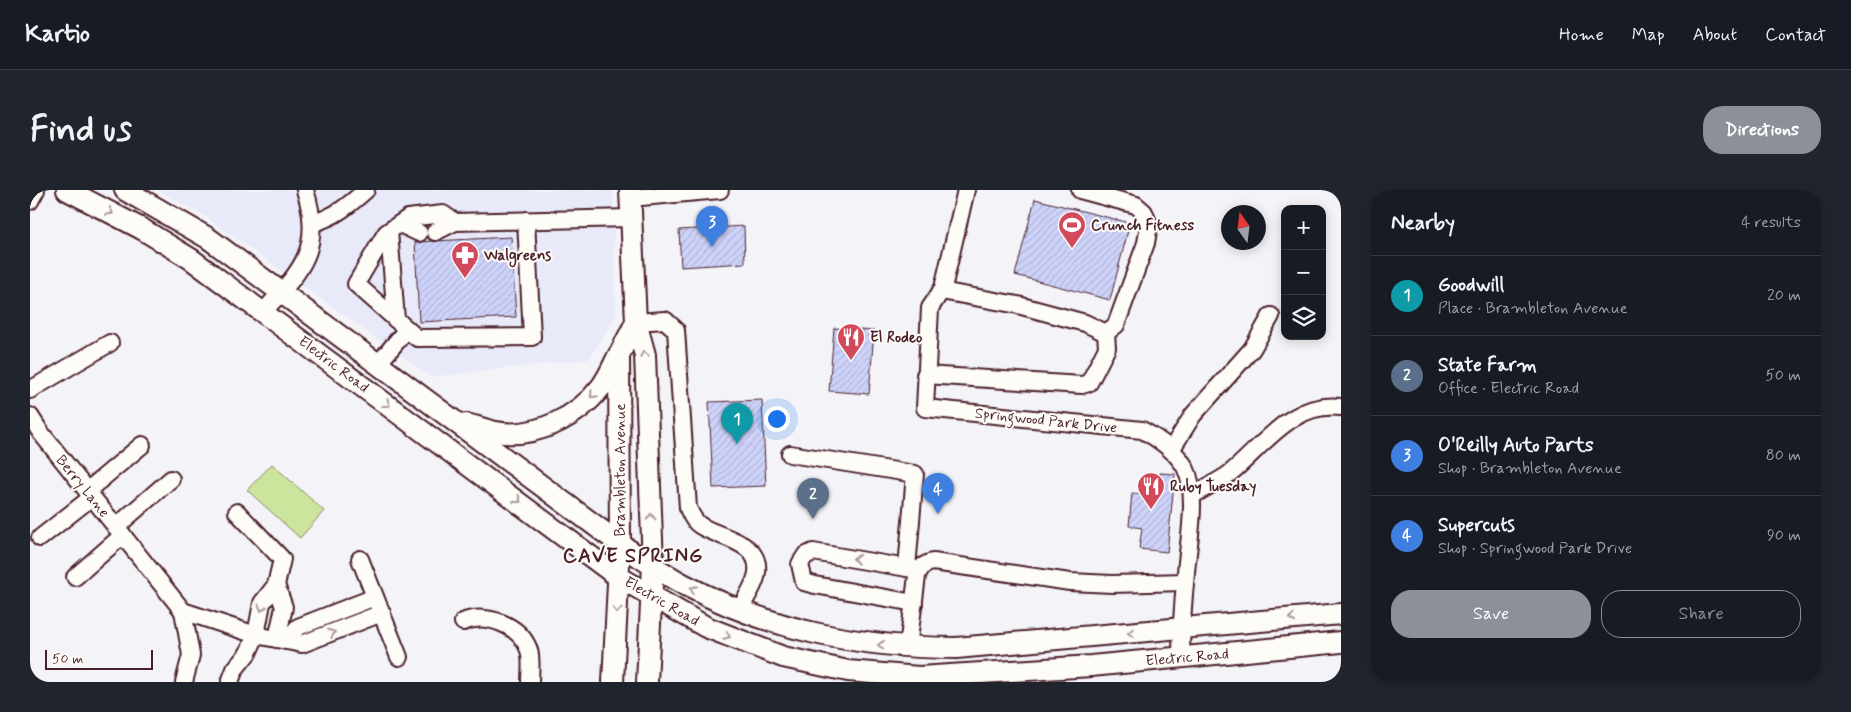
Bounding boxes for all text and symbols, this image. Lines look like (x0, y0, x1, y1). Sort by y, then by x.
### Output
text: Kartio (25, 19, 90, 50)
text: Home (1559, 23, 1604, 47)
text: Map (1632, 23, 1665, 47)
text: About (1693, 23, 1737, 47)
text: Contact (1765, 23, 1826, 47)
button: Directions (1703, 106, 1821, 154)
text: Find us (30, 107, 132, 153)
north arrow (1221, 205, 1266, 250)
map controls (1281, 205, 1326, 340)
button: + (1281, 205, 1326, 250)
one-way arrow (105, 206, 114, 216)
pin: 3 (696, 206, 728, 247)
text: Nearby (1391, 209, 1455, 237)
sports icon: Crunch Fitness (1057, 210, 1087, 249)
text: 4 results (1741, 212, 1801, 233)
place label: Crunch Fitness (1091, 216, 1194, 236)
pharmacy icon: Walgreens (450, 240, 480, 279)
place label: Walgreens (483, 246, 551, 268)
button: − (1281, 250, 1326, 295)
text: Goodwill (1438, 273, 1504, 298)
text: 1 (1403, 285, 1411, 306)
text: 20 m (1767, 285, 1801, 306)
button: layers (1281, 295, 1326, 340)
text: Place · Brambleton Avenue (1438, 298, 1628, 319)
restaurant icon: El Rodeo (836, 322, 866, 361)
place label: El Rodeo (870, 328, 923, 348)
street label: Electric Road (294, 332, 373, 398)
one-way arrow (640, 350, 650, 359)
text: State Farm (1438, 353, 1537, 378)
text: 2 (1403, 365, 1411, 386)
text: 50 m (1765, 365, 1801, 386)
text: Office · Electric Road (1438, 378, 1579, 399)
one-way arrow (590, 390, 599, 399)
one-way arrow (381, 398, 391, 407)
street label: Brambleton Avenue (611, 403, 631, 537)
pin: 1 (721, 403, 753, 444)
street label: Springwood Park Drive (974, 404, 1118, 439)
your location (764, 406, 790, 432)
text: O'Reilly Auto Parts (1438, 433, 1593, 458)
text: 3 (1403, 445, 1411, 466)
text: 80 m (1766, 445, 1801, 466)
street label: Berry Lane (51, 451, 114, 522)
text: Shop · Brambleton Avenue (1438, 458, 1622, 479)
restaurant icon: Ruby Tuesday (1136, 471, 1166, 510)
pin: 4 (922, 473, 954, 514)
place label: Ruby Tuesday (1170, 477, 1256, 497)
pin: 2 (797, 478, 829, 519)
one-way arrow (512, 495, 521, 503)
one-way arrow (646, 512, 656, 520)
text: Supercuts (1438, 513, 1515, 538)
text: 4 (1402, 525, 1412, 546)
text: 90 m (1767, 525, 1801, 546)
text: Shop · Springwood Park Drive (1438, 538, 1632, 559)
district label: CAVE SPRING (563, 543, 703, 570)
one-way arrow (851, 555, 860, 565)
street label: Electric Road (620, 572, 703, 631)
one-way arrow (690, 585, 699, 595)
button: Save (1391, 590, 1591, 638)
button: Share (1601, 590, 1801, 638)
one-way arrow (257, 604, 268, 613)
one-way arrow (611, 607, 622, 615)
one-way arrow (1288, 612, 1296, 623)
one-way arrow (1126, 627, 1134, 638)
one-way arrow (327, 628, 336, 639)
one-way arrow (722, 629, 731, 640)
one-way arrow (877, 640, 885, 651)
street label: Electric Road (1145, 644, 1230, 672)
scale bar (45, 647, 152, 670)
text: 50 m (52, 650, 83, 668)

